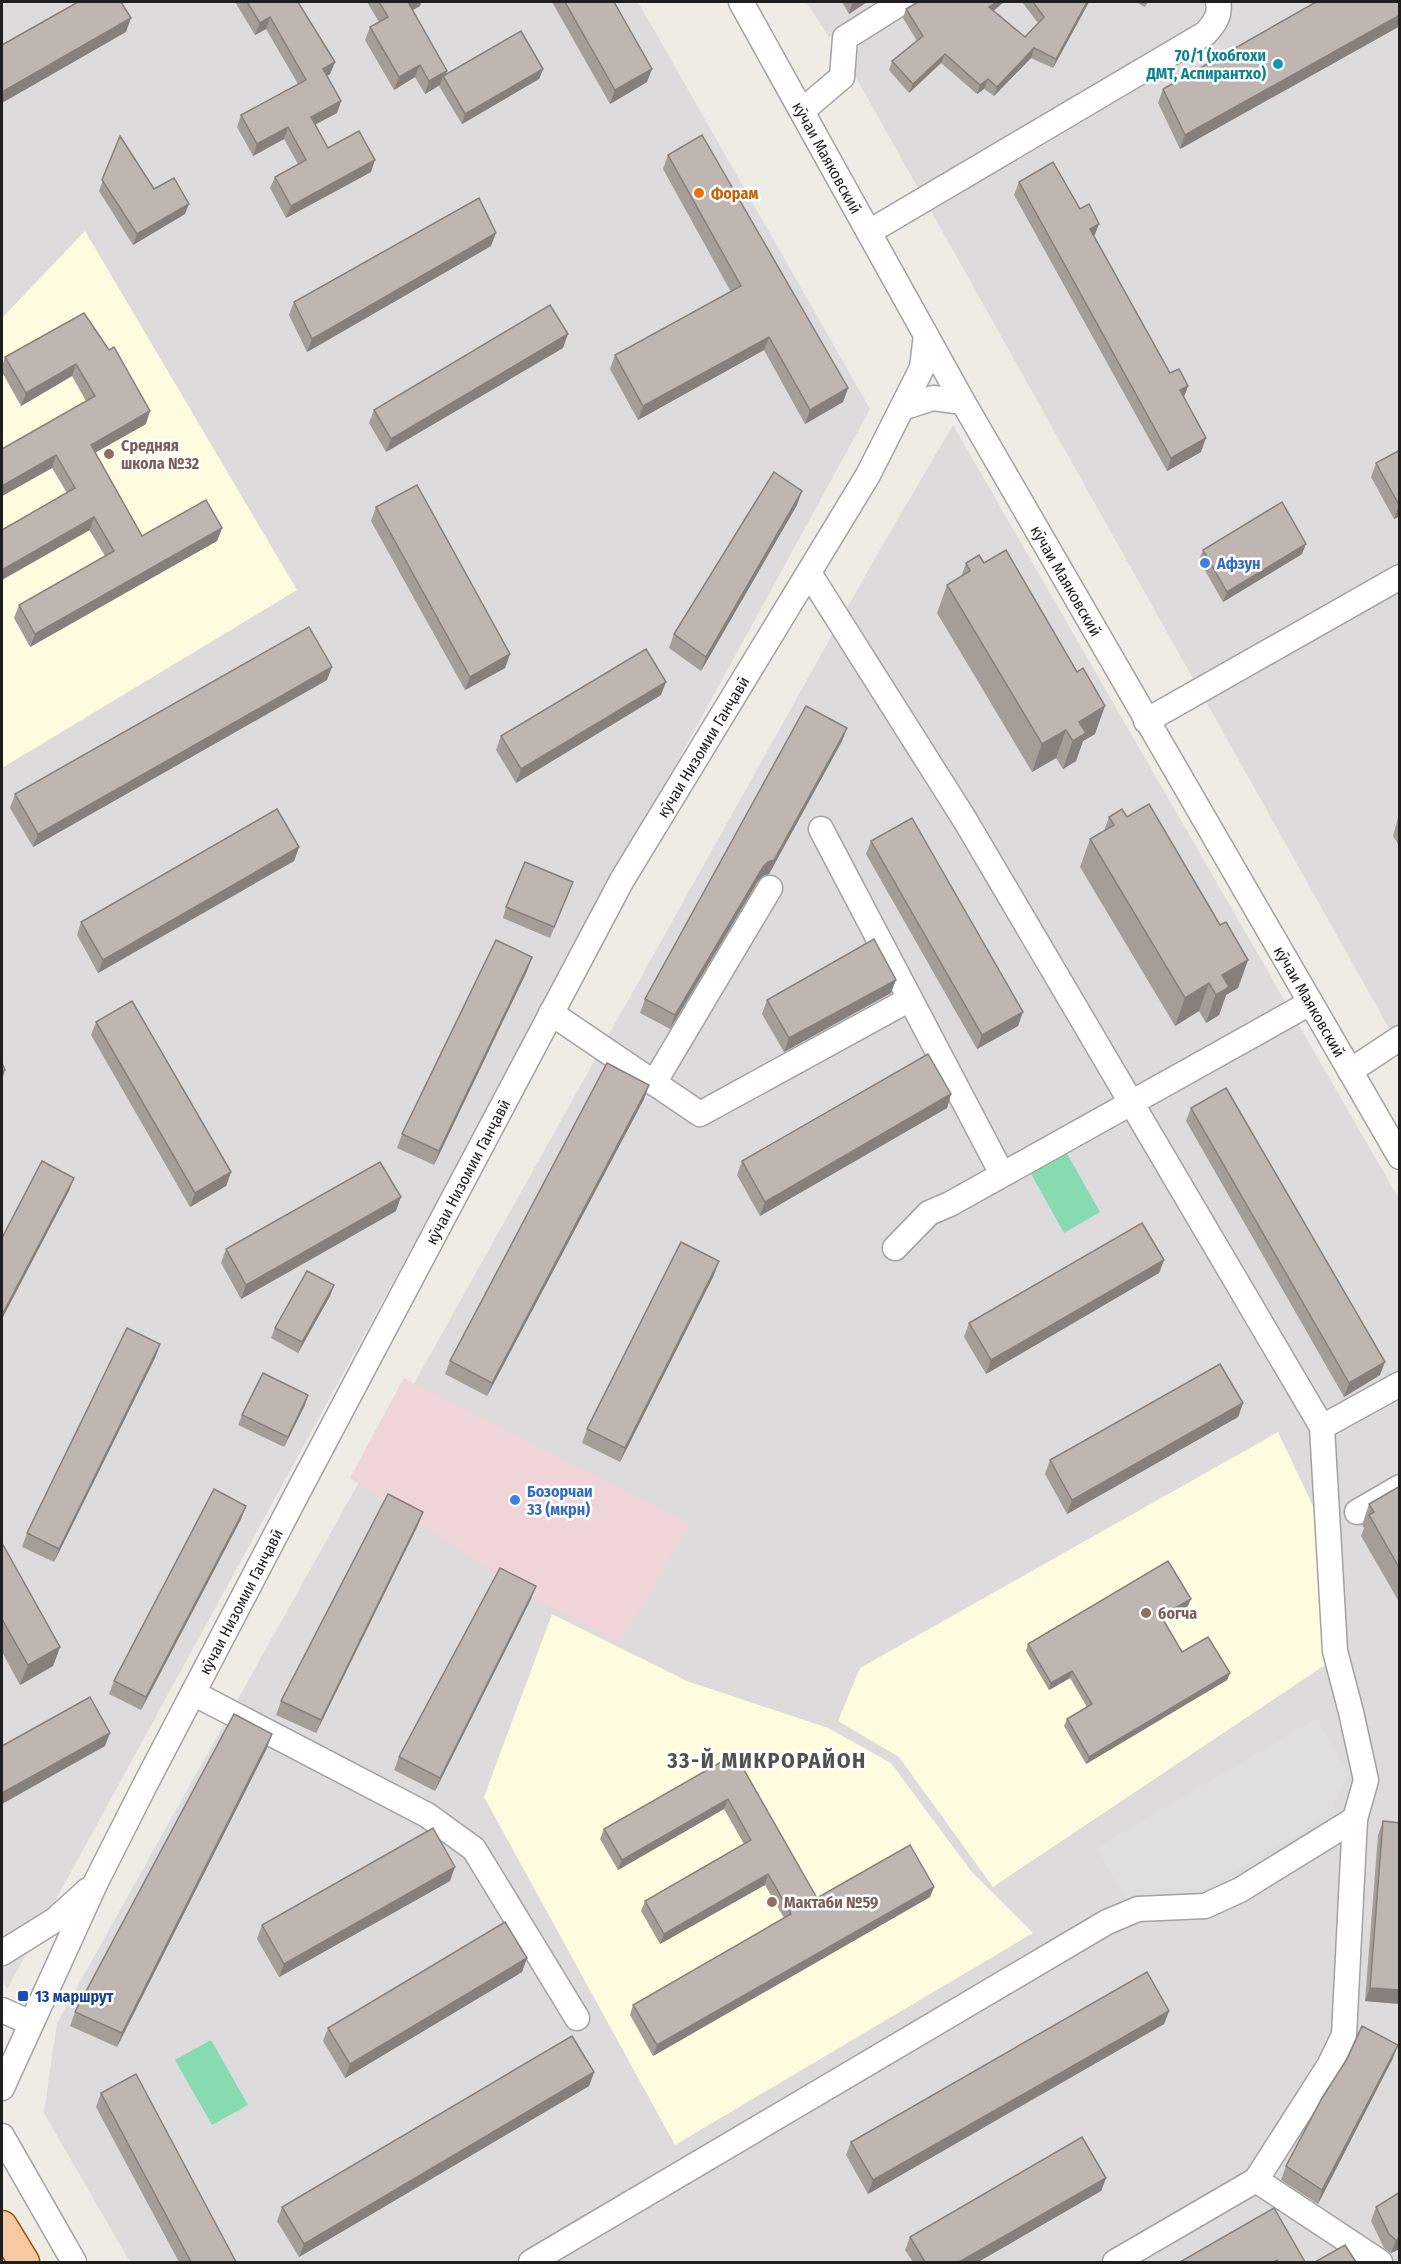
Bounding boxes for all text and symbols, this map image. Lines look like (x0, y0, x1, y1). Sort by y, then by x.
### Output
place label: 70/1 (хобгохи ДМТ, Аспирантхо) (1145, 46, 1266, 83)
marker: 70/1 (хобгохи ДМТ, Аспирантхо) (1271, 57, 1285, 71)
street label: кӯчаи Маяковский (789, 98, 866, 217)
place label: Форам (711, 184, 758, 203)
marker: Форам (692, 186, 706, 200)
place label: Средняя школа №32 (121, 436, 200, 473)
marker: Средняя школа №32 (102, 447, 116, 461)
street label: кӯчаи Маяковский (1027, 522, 1106, 640)
place label: Афзун (1216, 554, 1261, 573)
marker: Афзун (1198, 556, 1212, 570)
street label: кӯчаи Низомии Ганҷавӣ (653, 673, 753, 821)
street label: кӯчаи Маяковский (1270, 942, 1350, 1060)
street label: кӯчаи Низомии Ганҷавӣ (421, 1096, 514, 1248)
place label: Бозорчаи 33 (мкрн) (526, 1482, 593, 1519)
marker: Бозорчаи 33 (мкрн) (508, 1493, 522, 1507)
street label: кӯчаи Низомии Ганҷавӣ (195, 1525, 287, 1678)
place label: богча (1158, 1604, 1197, 1623)
marker: богча (1139, 1606, 1153, 1620)
district label: 33-Й МИКРОРАЙОН (666, 1747, 867, 1774)
place label: Мактаби №59 (784, 1893, 878, 1912)
marker: Мактаби №59 (765, 1895, 779, 1909)
place label: 13 маршрут (35, 1987, 114, 2006)
marker: 13 маршрут (16, 1989, 30, 2003)

